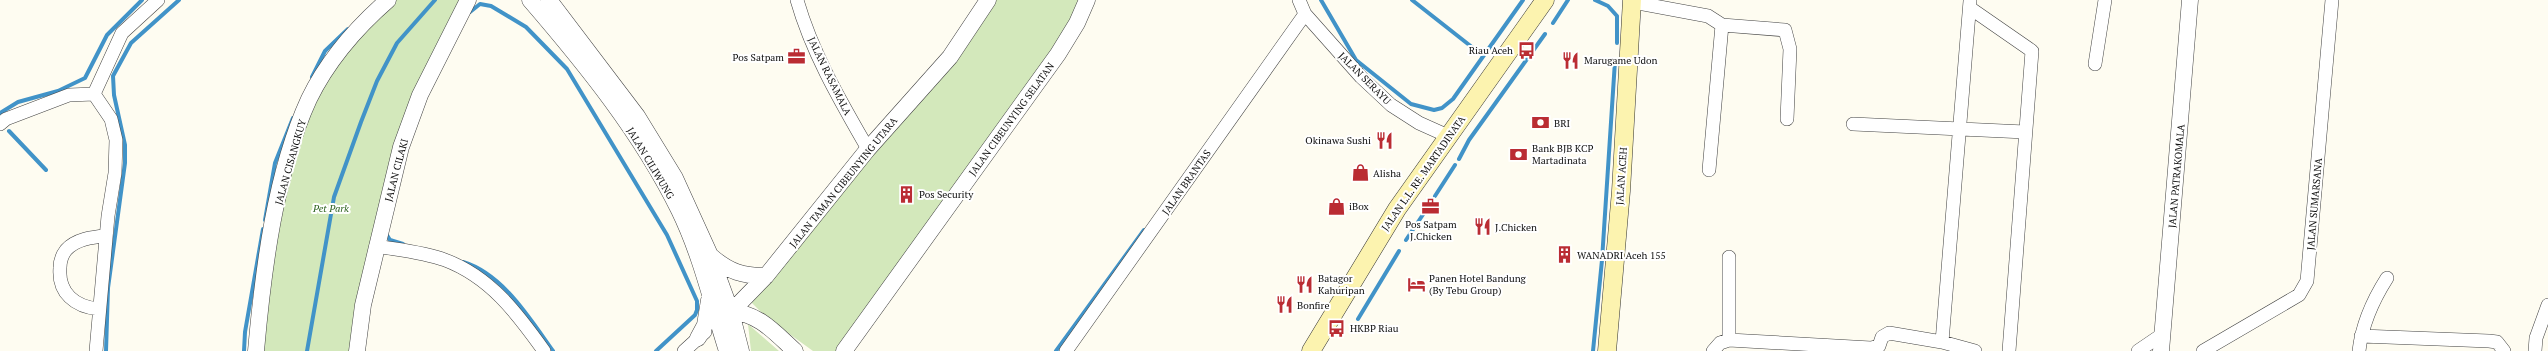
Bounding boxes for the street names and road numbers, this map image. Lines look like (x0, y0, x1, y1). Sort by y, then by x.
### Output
street label: JALAN RASAMALA (805, 35, 854, 118)
street label: JALAN SERAYU (1336, 49, 1394, 108)
street label: JALAN CIBEUNYING SELATAN (966, 59, 1057, 179)
street label: JALAN L.L. RE. MARTADINATA (1379, 113, 1468, 233)
street label: JALAN TAMAN CIBEUNYING UTARA (787, 114, 900, 250)
street label: JALAN CISANGKUY (272, 117, 309, 206)
street label: JALAN PATRAKOMALA (2165, 123, 2188, 229)
street label: JALAN CILIWUNG (624, 125, 677, 202)
street label: JALAN CILAKI (382, 137, 411, 203)
street label: JALAN BRANTAS (1159, 147, 1214, 217)
street label: JALAN ACEH (1613, 147, 1630, 205)
street label: JALAN SUMARSANA (2304, 157, 2325, 251)

